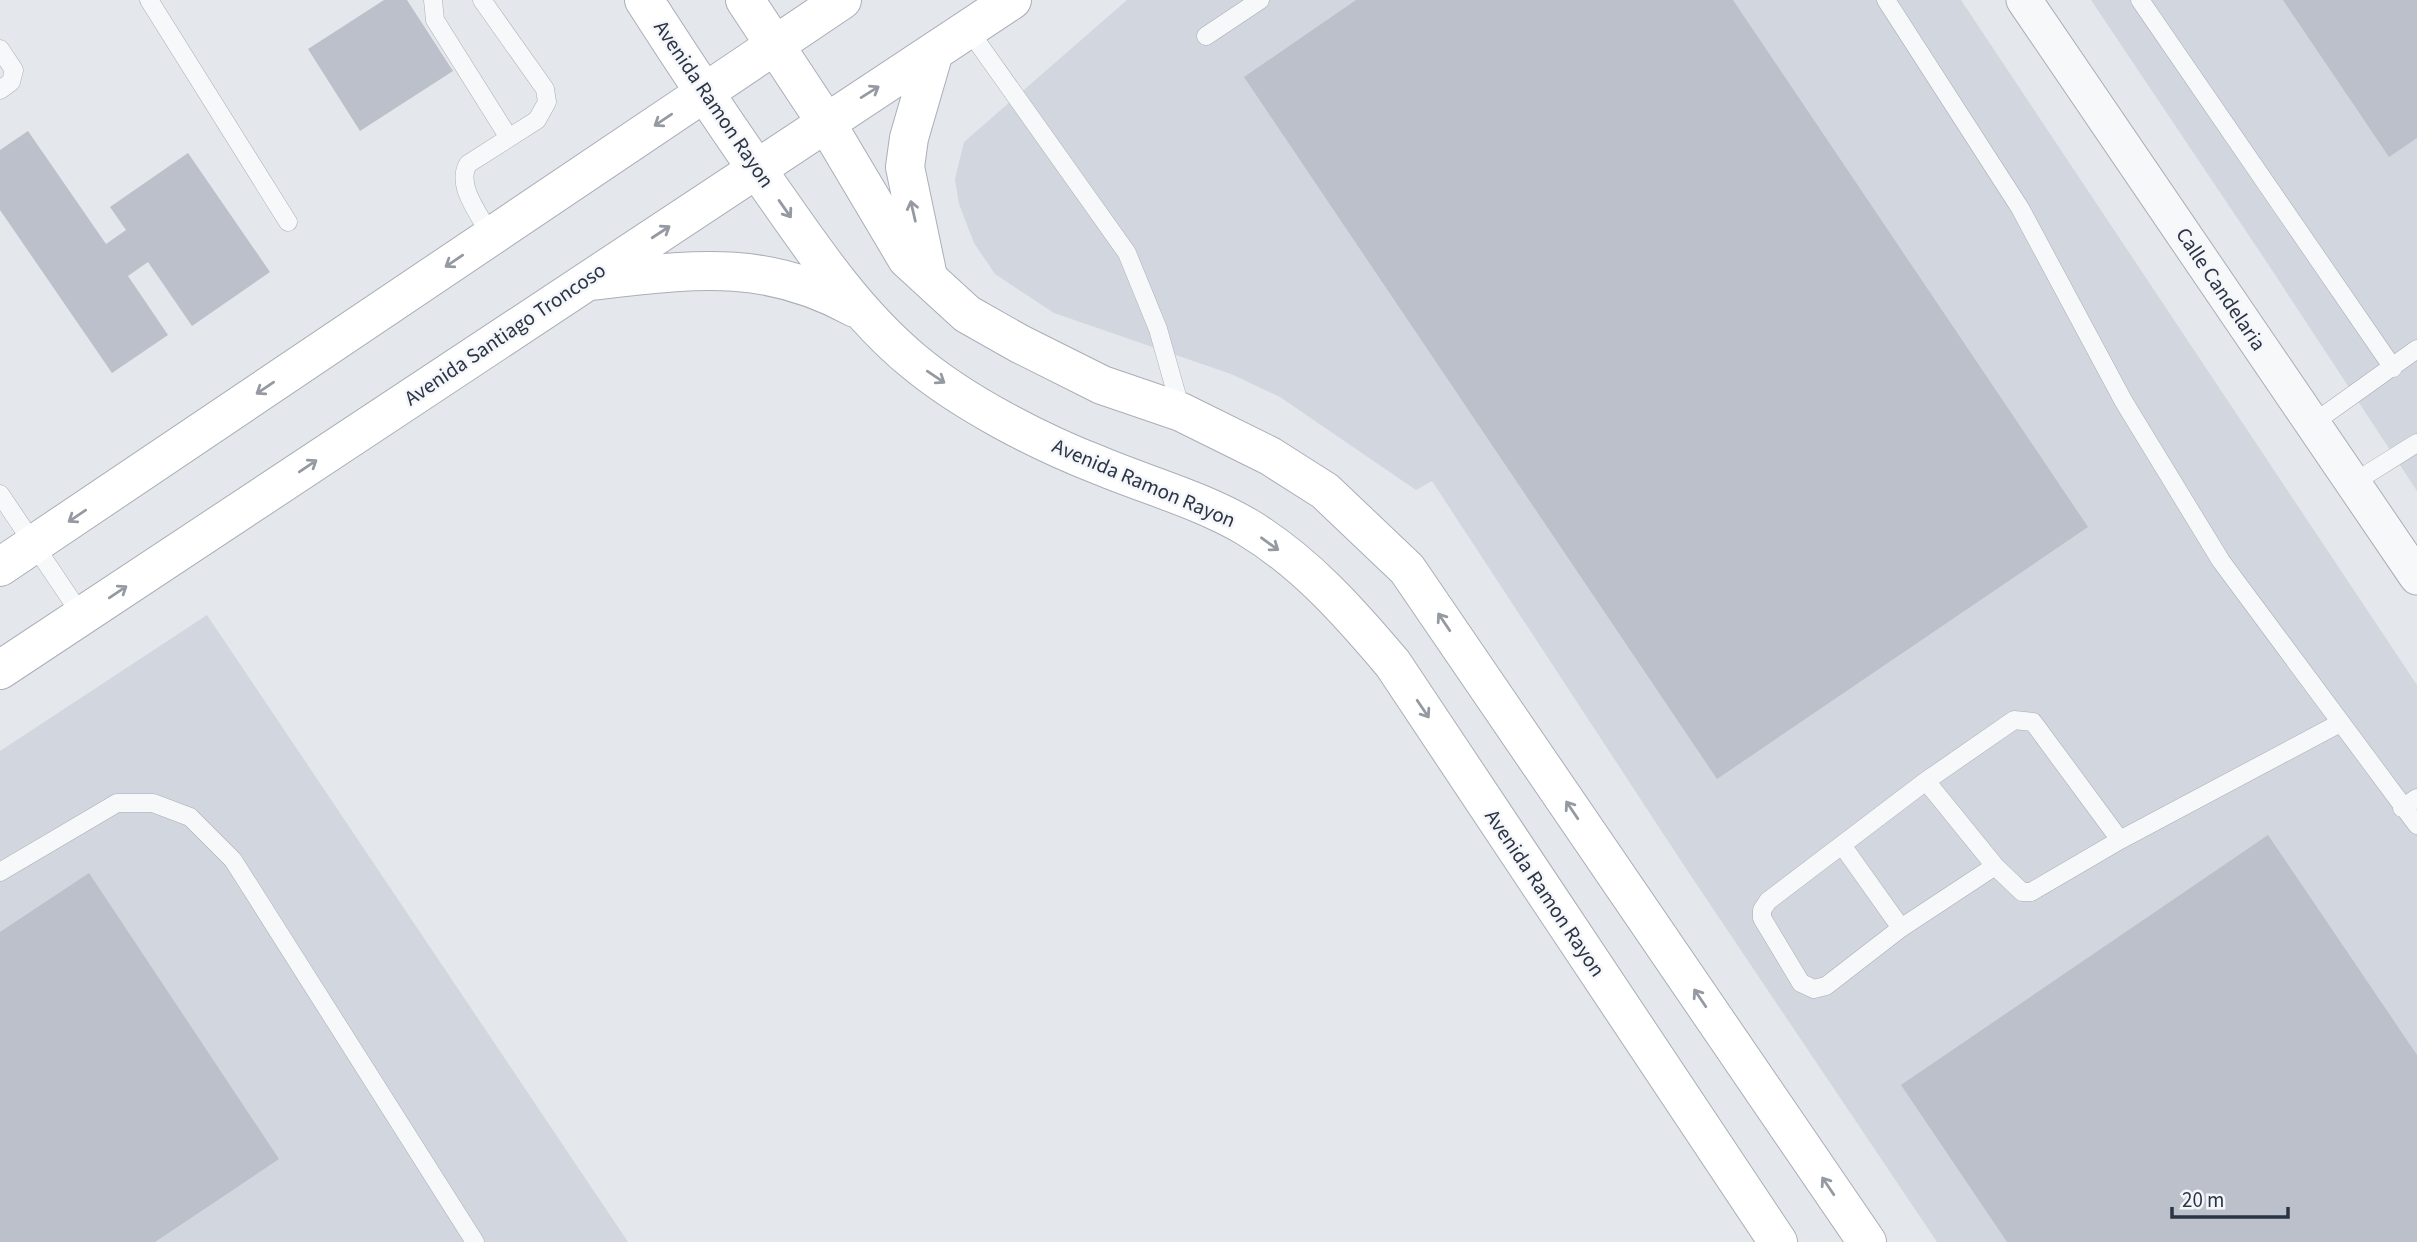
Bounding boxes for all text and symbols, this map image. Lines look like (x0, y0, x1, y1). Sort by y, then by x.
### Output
street label: Avenida Ramon Rayon (647, 14, 781, 194)
one-way arrow (860, 85, 880, 99)
one-way arrow (654, 113, 673, 127)
one-way arrow (778, 199, 792, 218)
one-way arrow (906, 200, 920, 223)
street label: Calle Candelaria (2169, 221, 2273, 357)
one-way arrow (650, 225, 670, 239)
one-way arrow (445, 254, 464, 268)
street label: Avenida Santiago Troncoso (398, 255, 612, 413)
one-way arrow (926, 370, 945, 384)
one-way arrow (256, 382, 276, 396)
street label: Avenida Ramon Rayon (1048, 431, 1240, 535)
one-way arrow (297, 459, 317, 473)
one-way arrow (68, 509, 87, 523)
one-way arrow (1260, 537, 1279, 551)
one-way arrow (108, 585, 127, 599)
one-way arrow (1436, 613, 1451, 632)
one-way arrow (1416, 699, 1430, 719)
one-way arrow (1565, 801, 1579, 820)
street label: Avenida Ramon Rayon (1478, 803, 1612, 983)
one-way arrow (1693, 989, 1707, 1008)
scale bar (2172, 1176, 2288, 1220)
one-way arrow (1821, 1177, 1835, 1196)
text: 20 m (2182, 1185, 2224, 1215)

